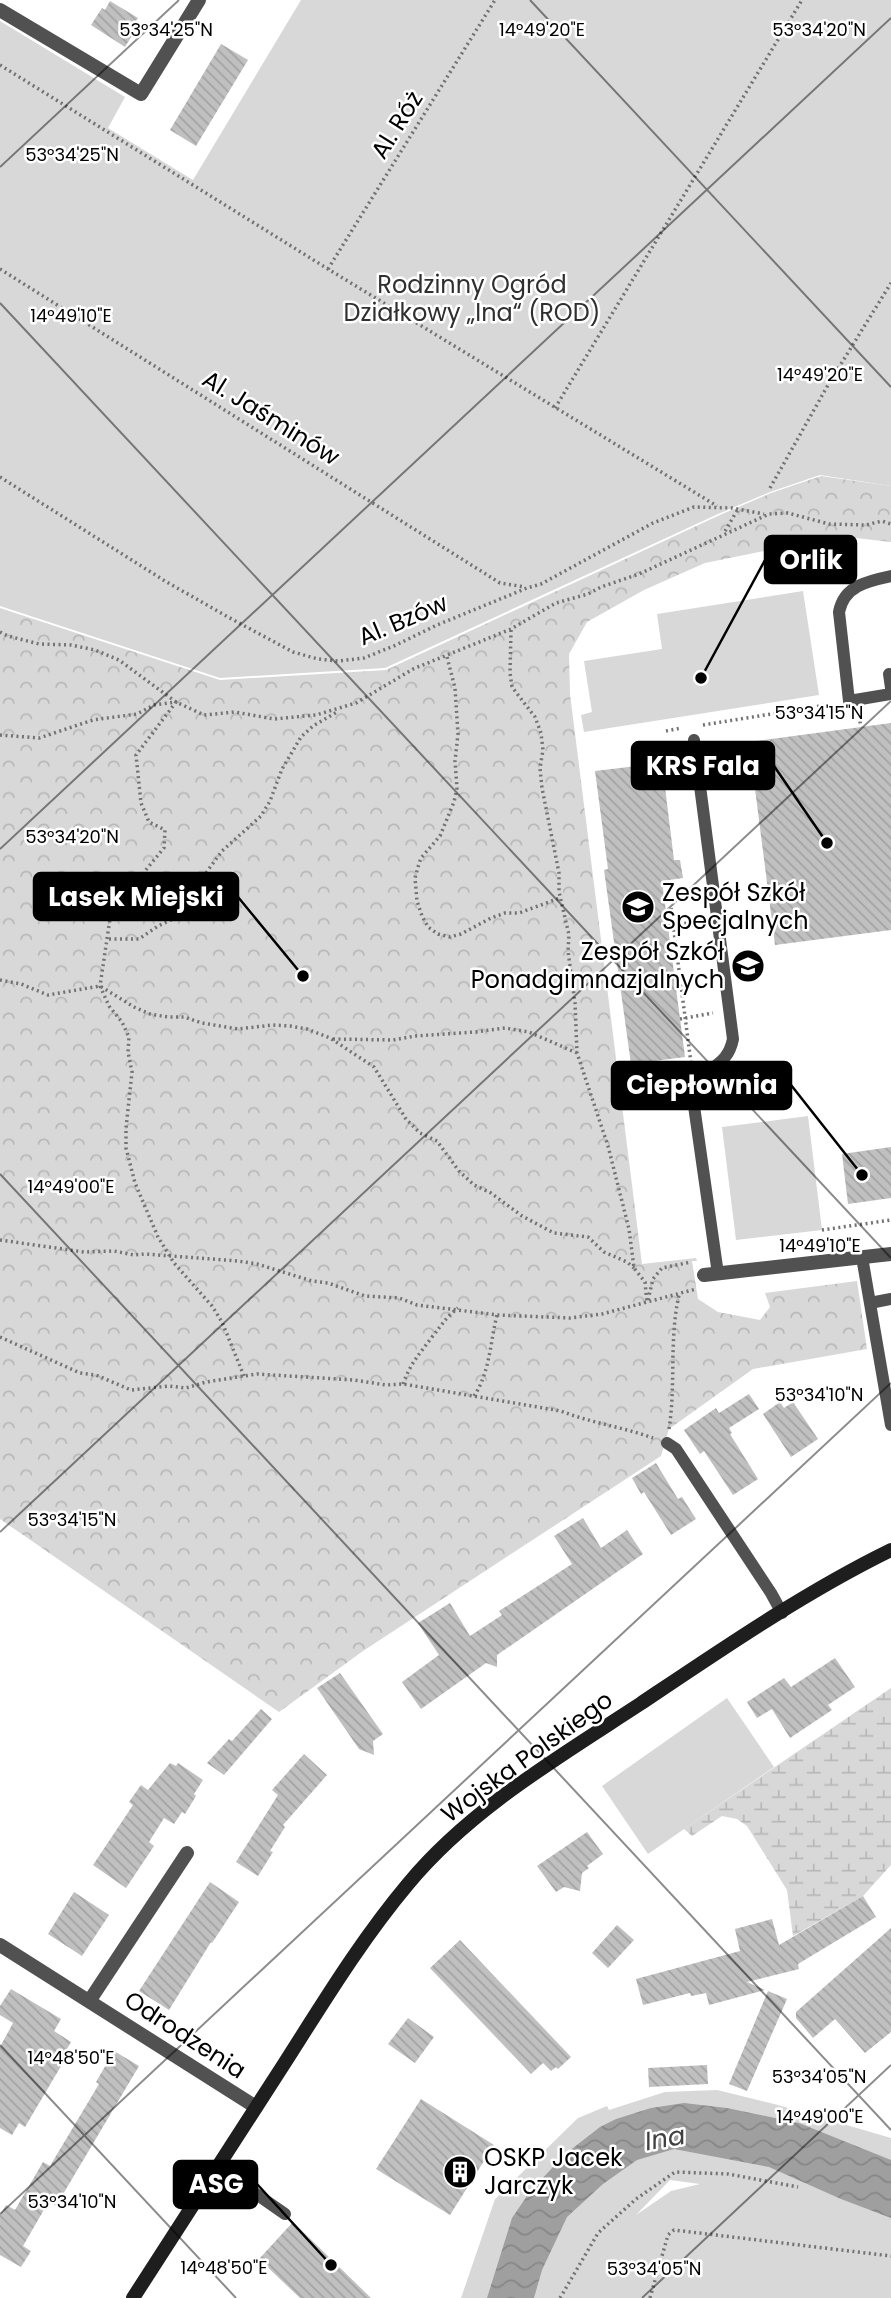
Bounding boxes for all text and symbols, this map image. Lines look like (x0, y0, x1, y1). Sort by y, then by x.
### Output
text: 53°34'25"N (119, 17, 213, 42)
text: 14°49'20"E (499, 17, 585, 42)
text: 53°34'20"N (772, 17, 866, 42)
street label: Al. Róż (363, 84, 430, 165)
text: 53°34'25"N (25, 142, 119, 167)
park label: Rodzinny Ogród Działkowy „Ina“ (ROD) (344, 268, 601, 329)
text: 14°49'10"E (30, 303, 112, 328)
street label: Al. Jaśminów (196, 362, 346, 473)
text: 14°49'20"E (777, 362, 863, 387)
callout: Orlik (765, 536, 856, 583)
text: Orlik (780, 542, 842, 578)
street label: Al. Bzów (353, 586, 453, 653)
text: 53°34'15"N (774, 700, 864, 725)
callout: KRS Fala (632, 742, 774, 789)
text: KRS Fala (646, 748, 760, 784)
text: 53°34'20"N (25, 824, 119, 849)
callout: Lasek Miejski (34, 873, 238, 920)
place label: Zespół Szkół Specjalnych (662, 876, 809, 937)
text: Lasek Miejski (48, 879, 224, 915)
school or university icon: Zespół Szkół Specjalnych (619, 888, 657, 926)
place label: Zespół Szkół Ponadgimnazjalnych (471, 935, 724, 996)
school or university icon: Zespół Szkół Ponadgimnazjalnych (729, 947, 767, 985)
callout: Ciepłownia (612, 1062, 791, 1109)
text: Ciepłownia (626, 1067, 778, 1103)
text: 14°49'00"E (27, 1174, 115, 1199)
text: 14°49'10"E (779, 1233, 861, 1258)
text: 53°34'10"N (774, 1382, 864, 1407)
text: 53°34'15"N (27, 1507, 117, 1532)
street label: Wojska Polskiego (434, 1683, 619, 1830)
street label: Odrodzenia (118, 1983, 253, 2086)
text: 14°48'50"E (27, 2045, 115, 2070)
text: 53°34'05"N (772, 2064, 866, 2089)
text: 14°49'00"E (776, 2104, 864, 2129)
water label: Ina (642, 2117, 688, 2159)
place label: OSKP Jacek Jarczyk (484, 2141, 623, 2202)
building icon: OSKP Jacek Jarczyk (441, 2153, 479, 2191)
callout: ASG (174, 2161, 257, 2208)
text: ASG (189, 2166, 243, 2202)
text: 53°34'10"N (27, 2189, 117, 2214)
text: 14°48'50"E (180, 2255, 268, 2280)
text: 53°34'05"N (607, 2256, 701, 2281)

